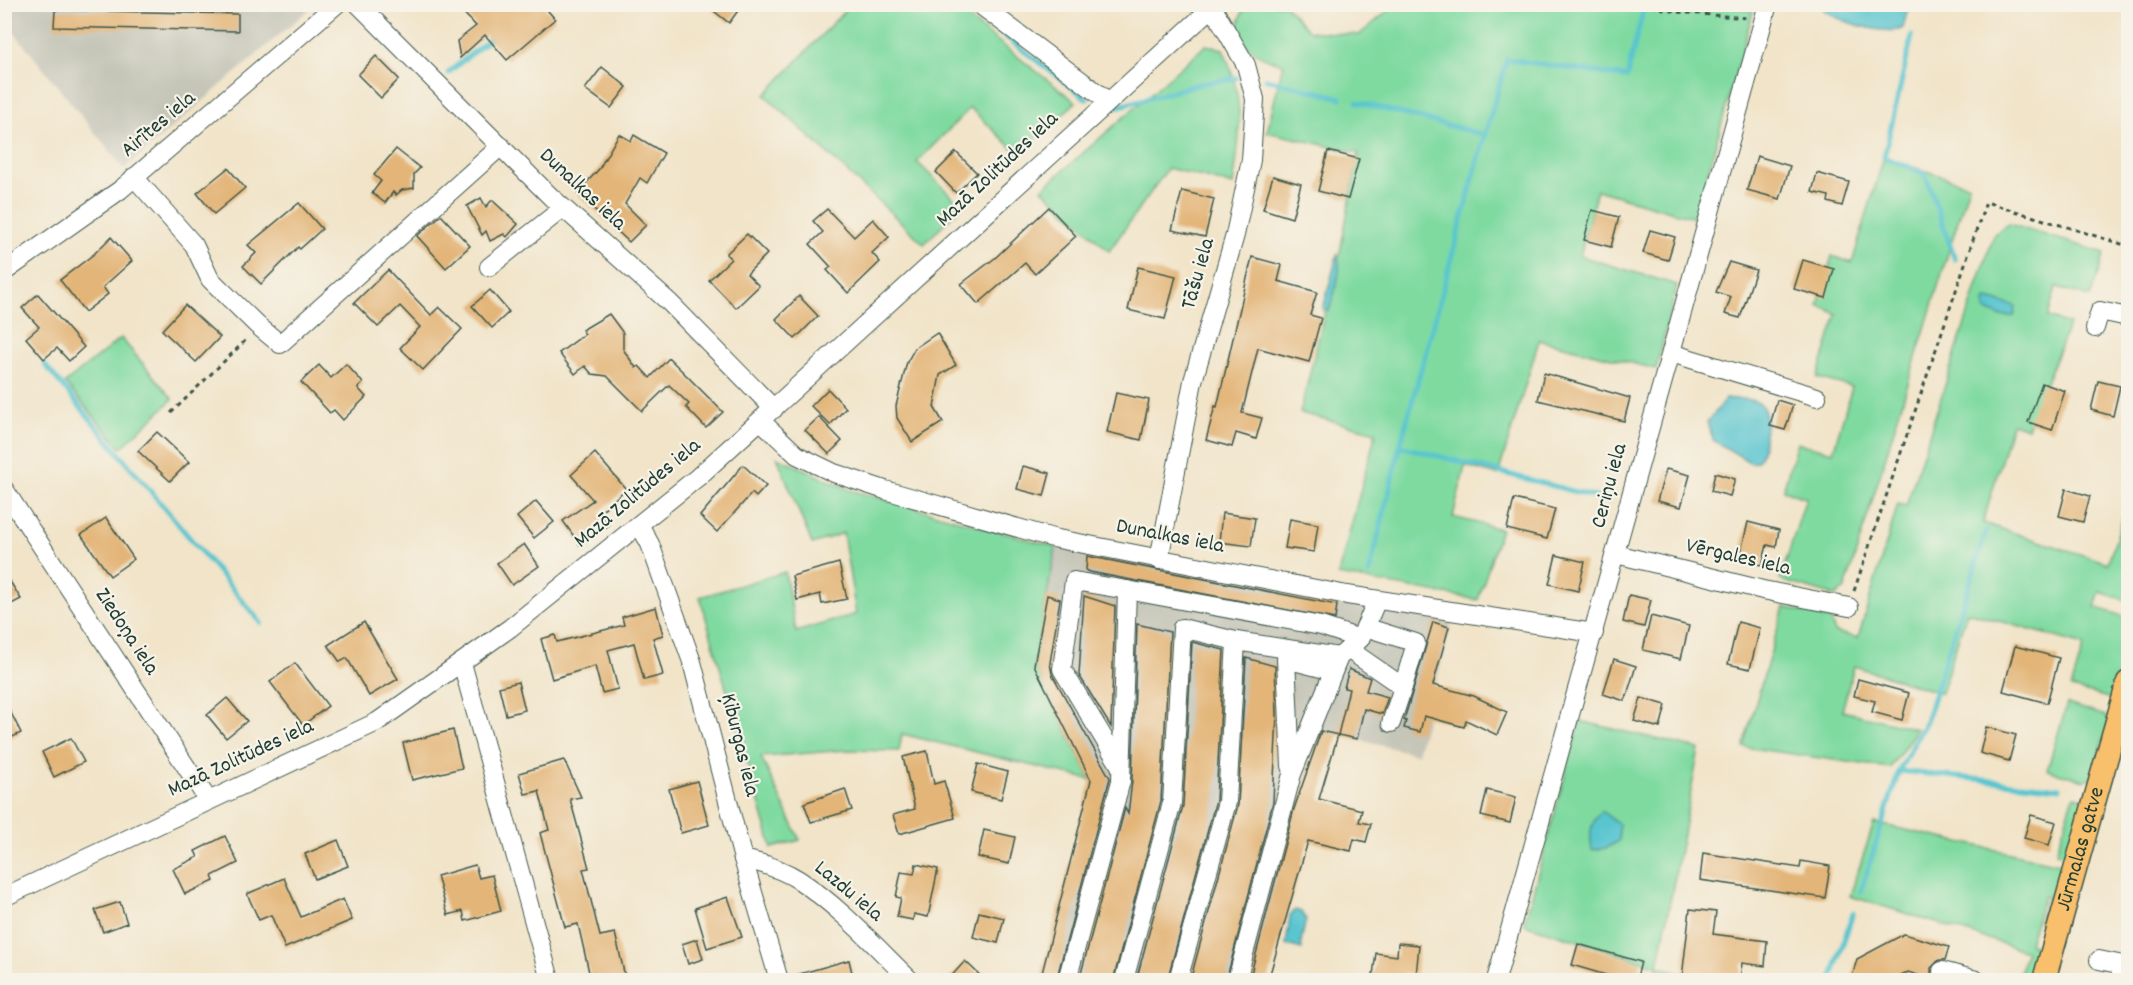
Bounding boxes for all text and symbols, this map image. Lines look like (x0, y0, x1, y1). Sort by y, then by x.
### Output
street label: Airītes iela (115, 84, 204, 166)
street label: Mazā Zolitūdes iela (930, 104, 1067, 235)
street label: Dunalkas iela (531, 141, 633, 239)
street label: Tāšu iela (1174, 234, 1224, 313)
street label: Mazā Zolitūdes iela (568, 431, 709, 556)
street label: Ceriņu iela (1584, 439, 1636, 532)
street label: Dunalkas iela (1113, 511, 1227, 563)
street label: Vērgales iela (1683, 531, 1794, 585)
street label: Ziedoņa iela (86, 582, 166, 682)
street label: Ķiburgas iela (711, 690, 767, 800)
street label: Mazā Zolitūdes iela (163, 711, 320, 806)
street label: Jūrmalas gatve (2049, 783, 2113, 915)
street label: Lazdu iela (807, 854, 890, 931)

